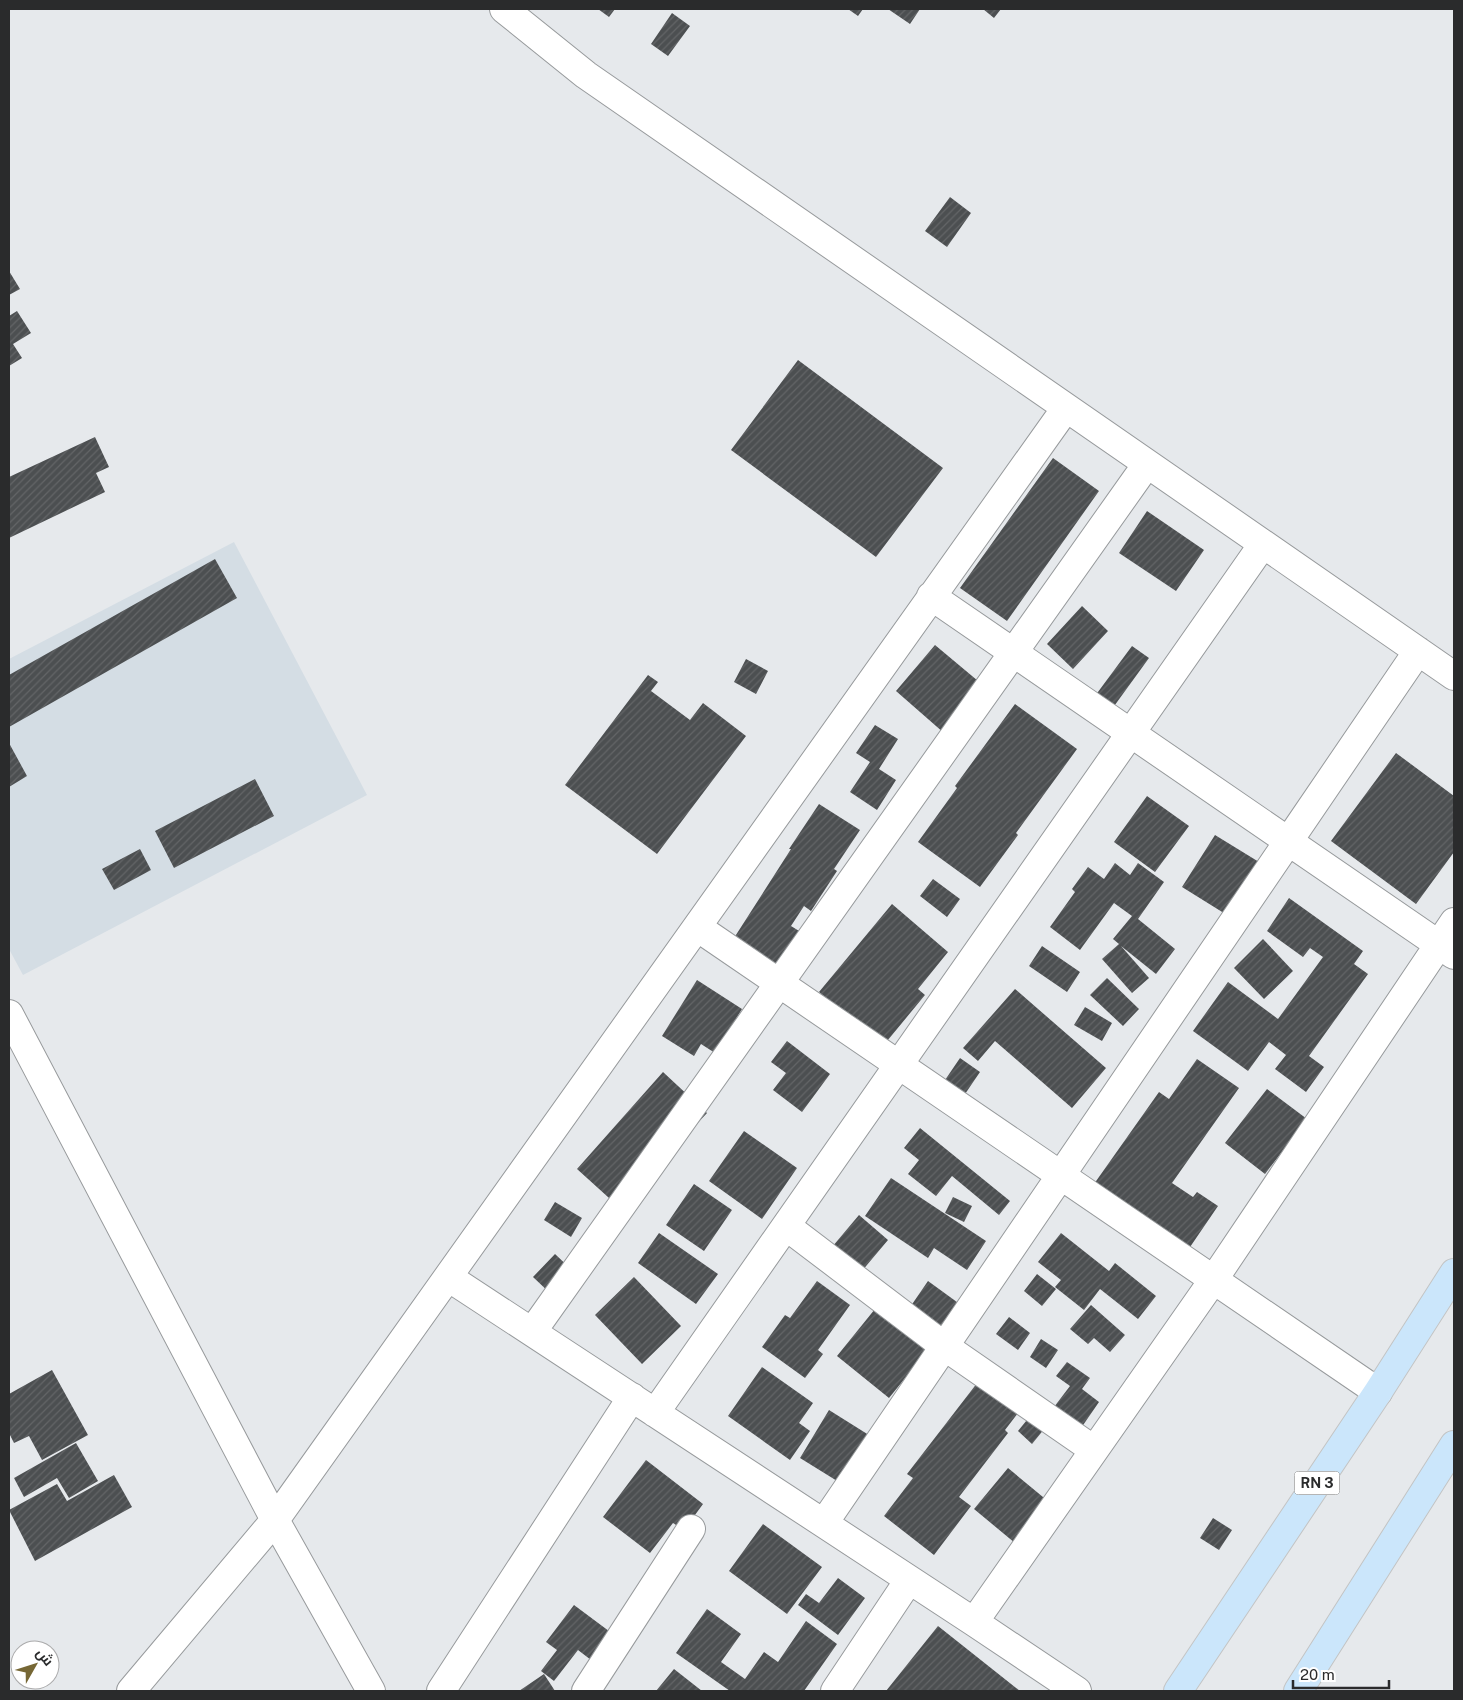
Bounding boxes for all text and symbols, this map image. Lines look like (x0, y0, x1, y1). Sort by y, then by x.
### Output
road number: RN 3 (1294, 1472, 1340, 1495)
north arrow (10, 1640, 60, 1690)
text: ش (32, 1645, 57, 1669)
scale bar (1293, 1658, 1389, 1690)
text: 20 m (1300, 1666, 1335, 1683)

